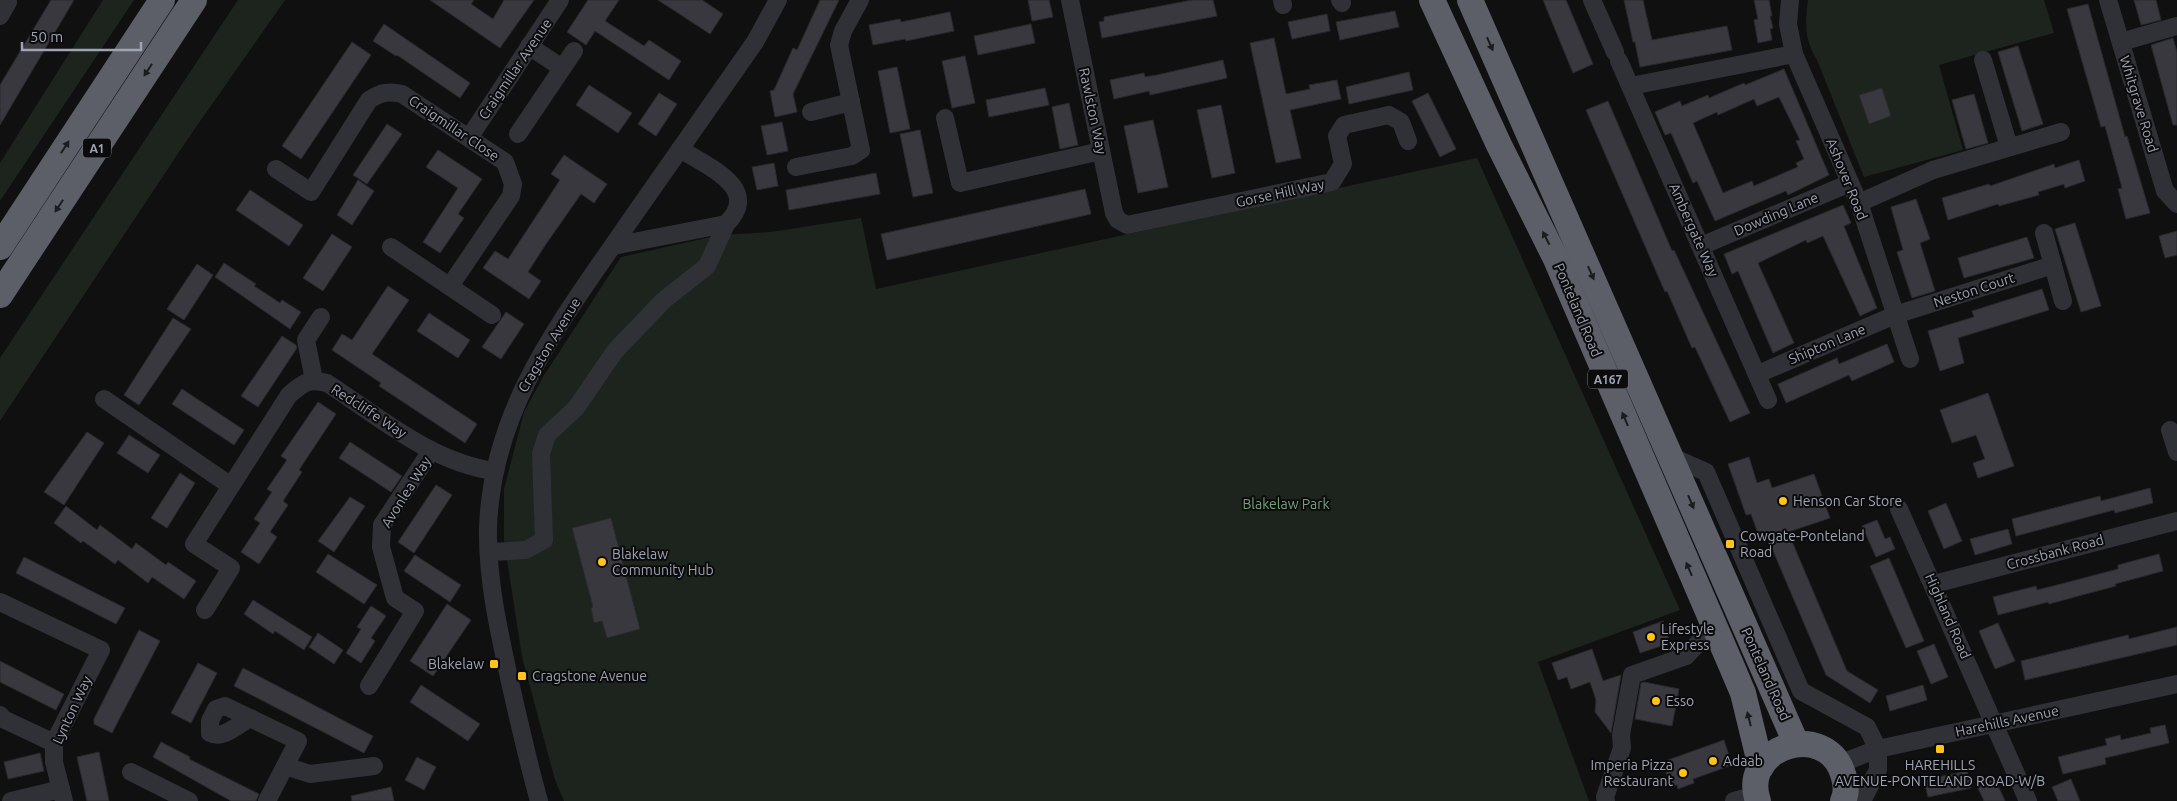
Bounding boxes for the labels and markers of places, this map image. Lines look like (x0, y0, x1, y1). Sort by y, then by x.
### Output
place label: Henson Car Store (1793, 493, 1902, 509)
marker: Henson Car Store (1777, 495, 1789, 507)
place label: Cowgate-Ponteland Road (1740, 528, 1865, 560)
marker: Cowgate-Ponteland Road (1724, 538, 1736, 550)
place label: Blakelaw Community Hub (612, 546, 714, 578)
marker: Blakelaw Community Hub (596, 556, 608, 568)
place label: Lifestyle Express (1661, 621, 1714, 653)
marker: Lifestyle Express (1645, 631, 1657, 643)
place label: Blakelaw (428, 656, 484, 672)
marker: Blakelaw (488, 658, 500, 670)
place label: Cragstone Avenue (532, 668, 647, 684)
marker: Cragstone Avenue (516, 670, 528, 682)
place label: Esso (1666, 693, 1694, 709)
marker: Esso (1650, 695, 1662, 707)
marker: HAREHILLS AVENUE-PONTELAND ROAD-W/B (1934, 743, 1946, 755)
place label: Adaab (1723, 753, 1763, 769)
marker: Adaab (1707, 755, 1719, 767)
place label: Imperia Pizza Restaurant (1590, 757, 1673, 789)
place label: HAREHILLS AVENUE-PONTELAND ROAD-W/B (1835, 757, 2045, 789)
marker: Imperia Pizza Restaurant (1677, 767, 1689, 779)

